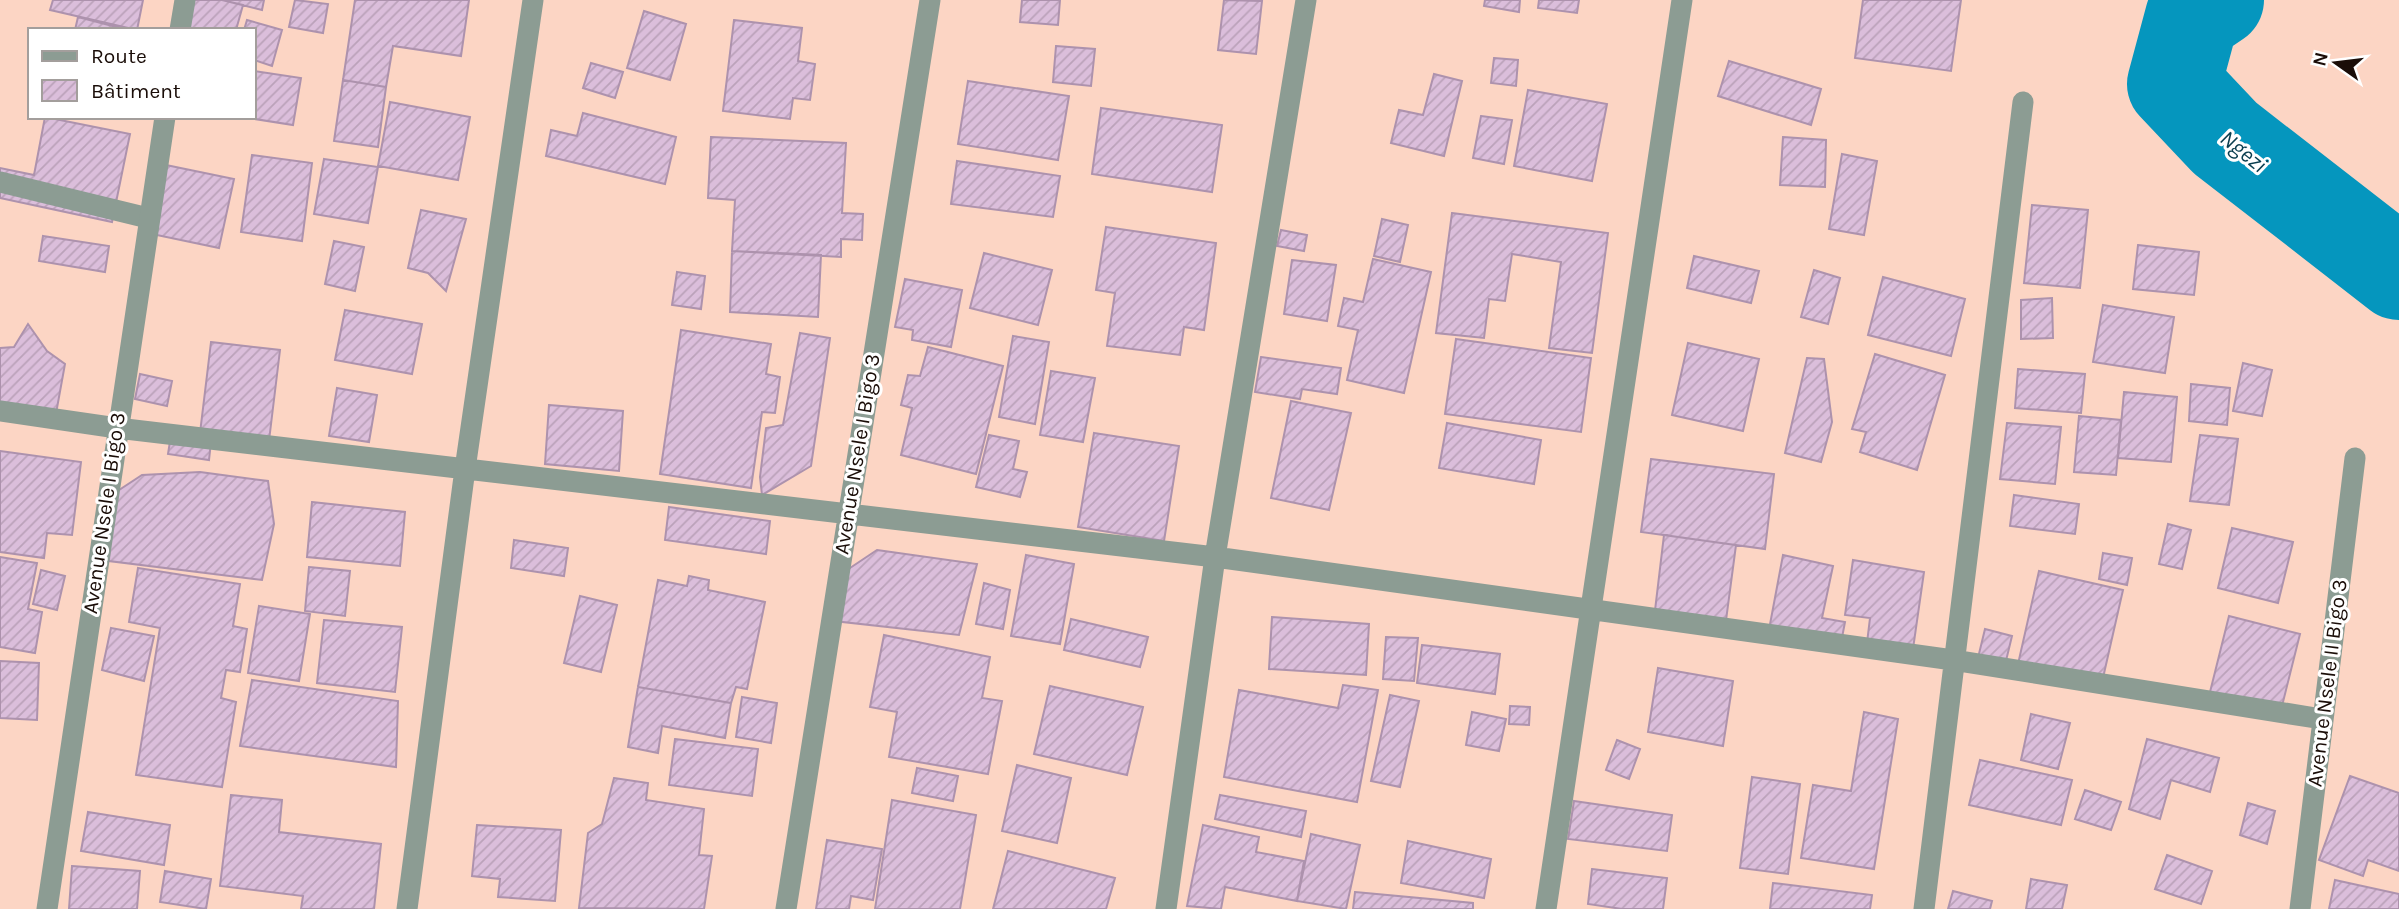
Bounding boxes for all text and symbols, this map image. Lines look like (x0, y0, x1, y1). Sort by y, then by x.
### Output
legend (28, 28, 256, 119)
north arrow (2301, 28, 2371, 98)
text: Route (91, 44, 147, 68)
text: N (2308, 50, 2333, 68)
text: Bâtiment (91, 79, 181, 103)
water label: Ngezi (2215, 124, 2273, 178)
street label: Avenue Nsele I Bigo 3 (829, 352, 885, 556)
street label: Avenue Nsele I Bigo 3 (78, 411, 130, 615)
street label: Avenue Nsele II Bigo 3 (2302, 578, 2352, 788)

